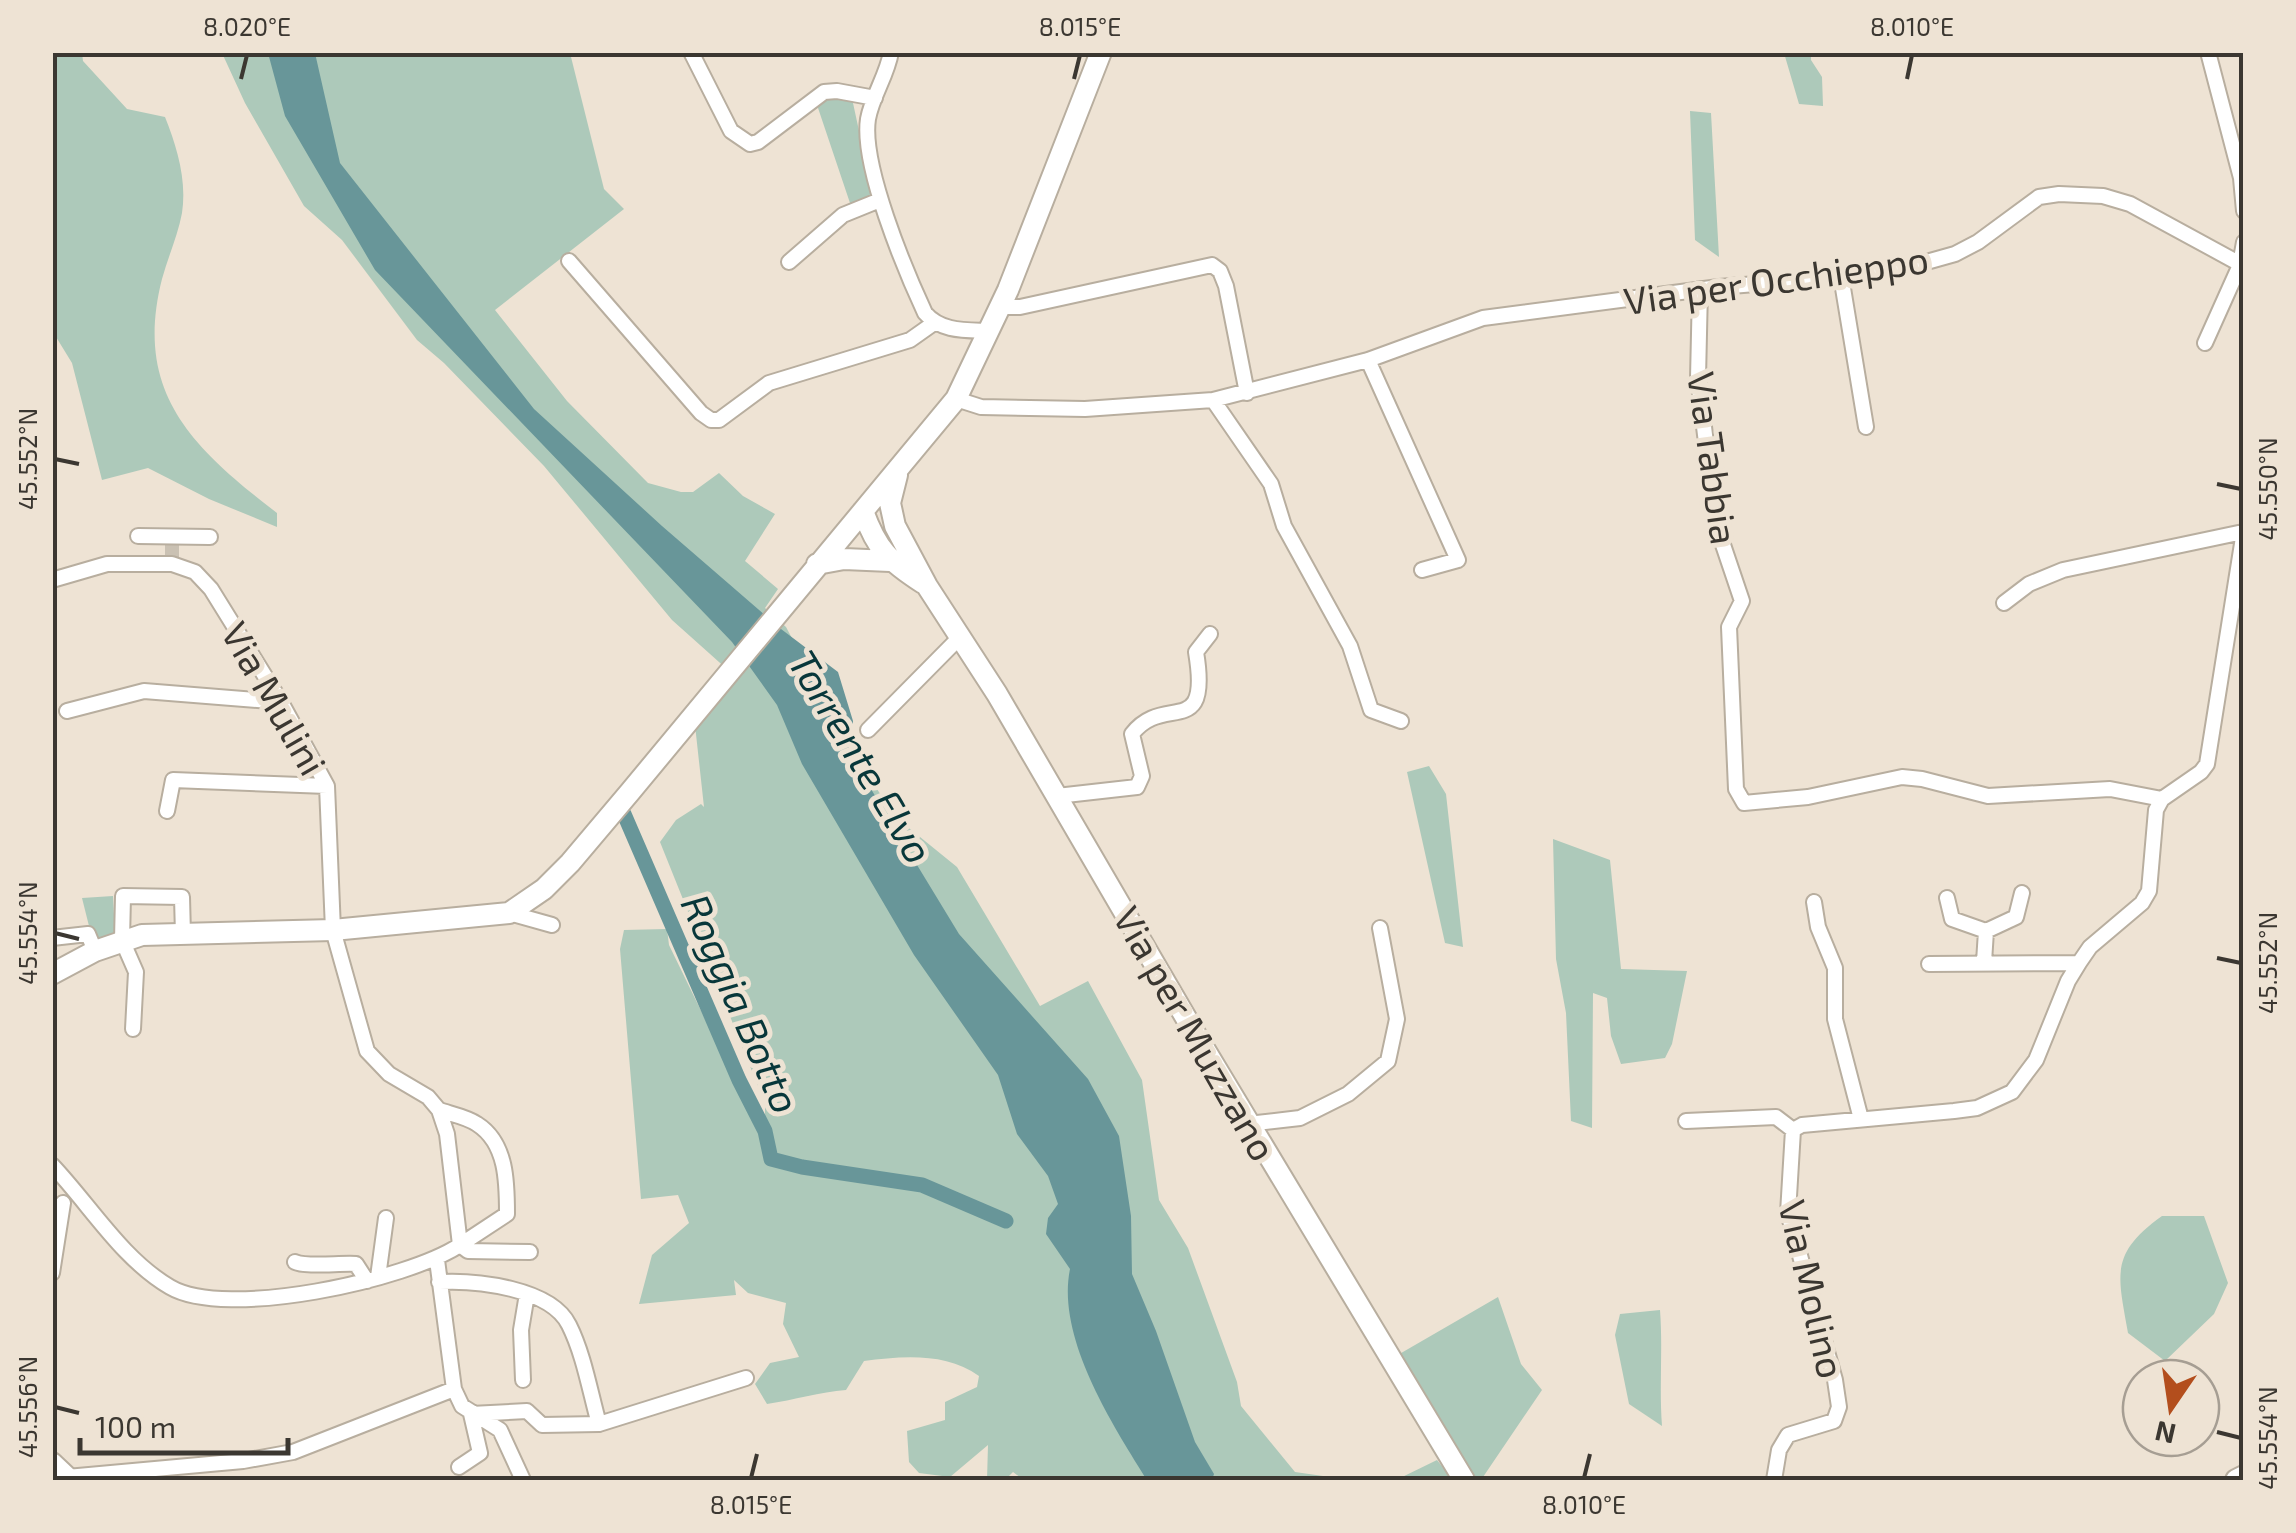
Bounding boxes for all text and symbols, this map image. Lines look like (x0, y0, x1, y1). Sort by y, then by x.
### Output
text: 8.020°E (203, 11, 291, 41)
text: 8.015°E (1039, 11, 1121, 41)
text: 8.010°E (1870, 11, 1954, 41)
street label: Via per Occhieppo (1621, 235, 1931, 323)
street label: Via Tabbia (1679, 369, 1749, 547)
text: 45.552°N (12, 408, 42, 510)
text: 45.550°N (2252, 437, 2282, 541)
street label: Via Mulini (213, 613, 337, 783)
water label: Torrente Elvo (780, 641, 944, 871)
text: 45.554°N (12, 881, 42, 985)
water label: Roggia Botto (672, 886, 812, 1120)
street label: Via per Muzzano (1105, 898, 1287, 1168)
text: 45.552°N (2252, 912, 2282, 1014)
street label: Via Molino (1770, 1196, 1856, 1382)
text: 45.556°N (12, 1356, 42, 1458)
north arrow (2121, 1358, 2221, 1458)
text: 45.554°N (2252, 1386, 2282, 1490)
scale bar (80, 1393, 288, 1455)
text: 100 m (95, 1408, 176, 1444)
text: N (2151, 1414, 2179, 1452)
text: 8.015°E (710, 1489, 792, 1519)
text: 8.010°E (1542, 1489, 1626, 1519)

